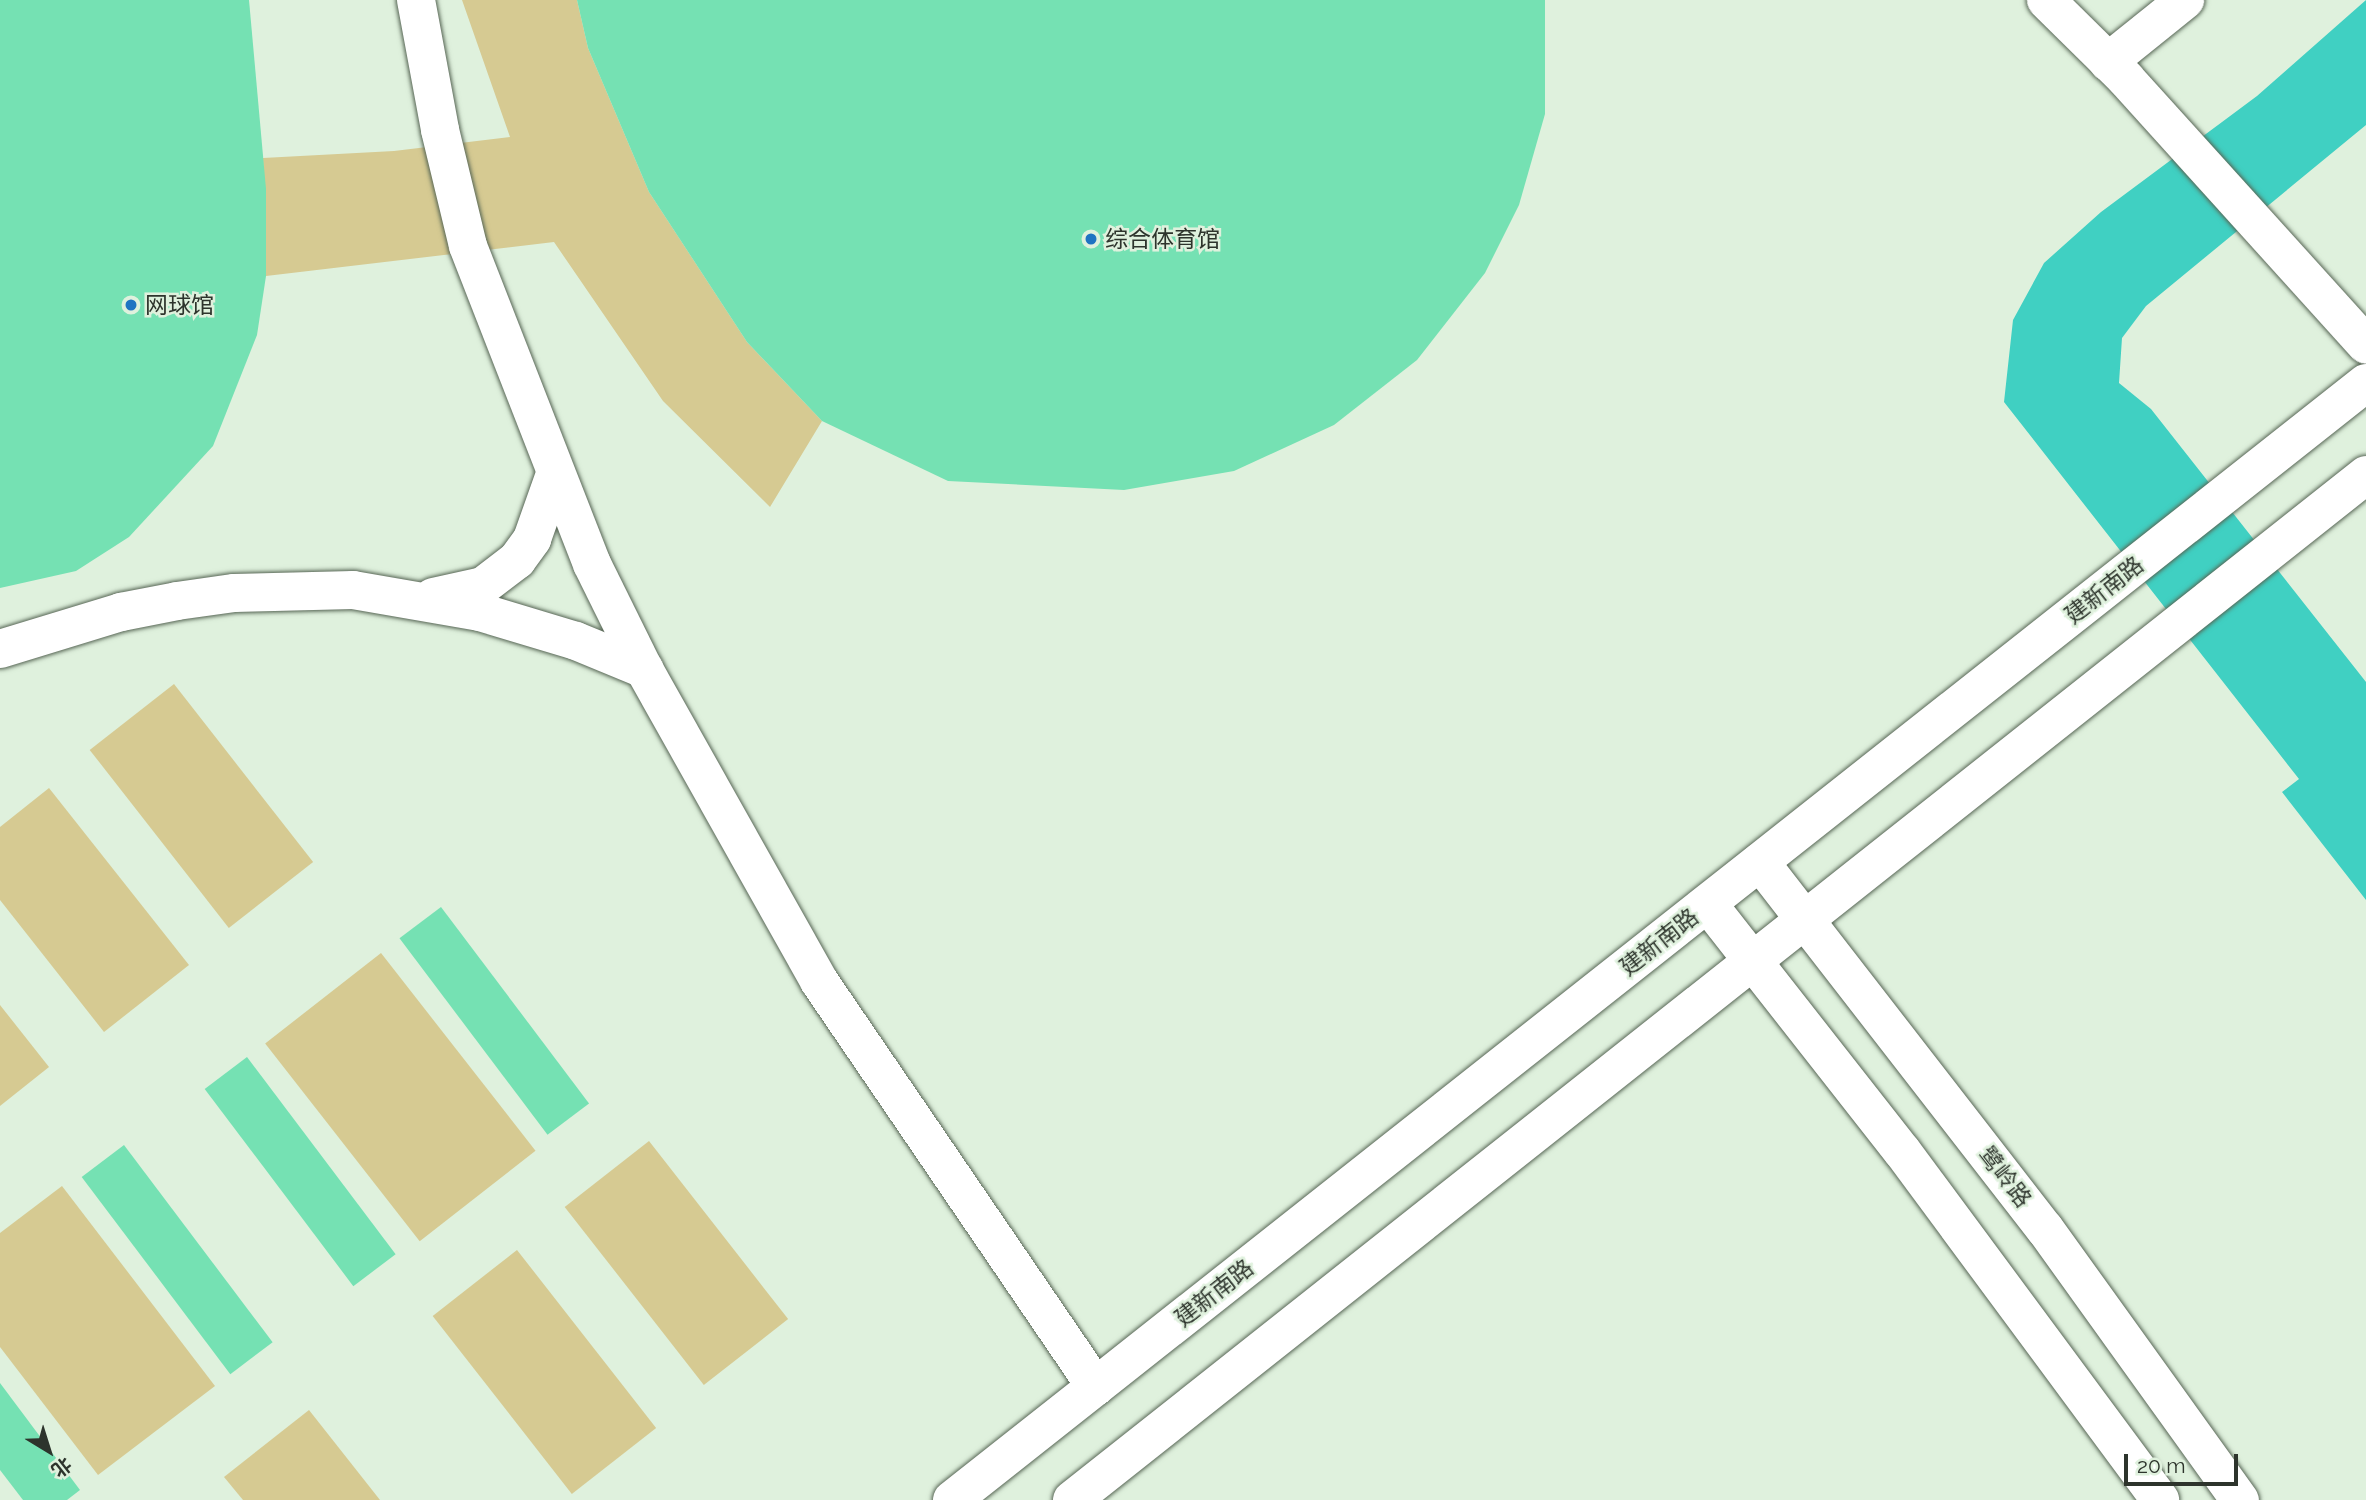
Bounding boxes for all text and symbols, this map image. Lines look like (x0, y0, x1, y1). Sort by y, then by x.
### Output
place label: 综合体育馆 (1105, 225, 1220, 253)
marker: 综合体育馆 (1083, 231, 1099, 247)
place label: 网球馆 (145, 291, 214, 319)
marker: 网球馆 (123, 297, 139, 313)
street label: 建新南路 (2059, 551, 2149, 629)
street label: 建新南路 (1614, 903, 1704, 981)
street label: 鹭岭路 (1973, 1141, 2037, 1213)
street label: 建新南路 (1169, 1254, 1259, 1332)
north arrow (14, 1416, 84, 1486)
scale bar (2128, 1440, 2242, 1484)
text: 北 (48, 1453, 76, 1482)
text: 20 m (2137, 1453, 2185, 1478)

